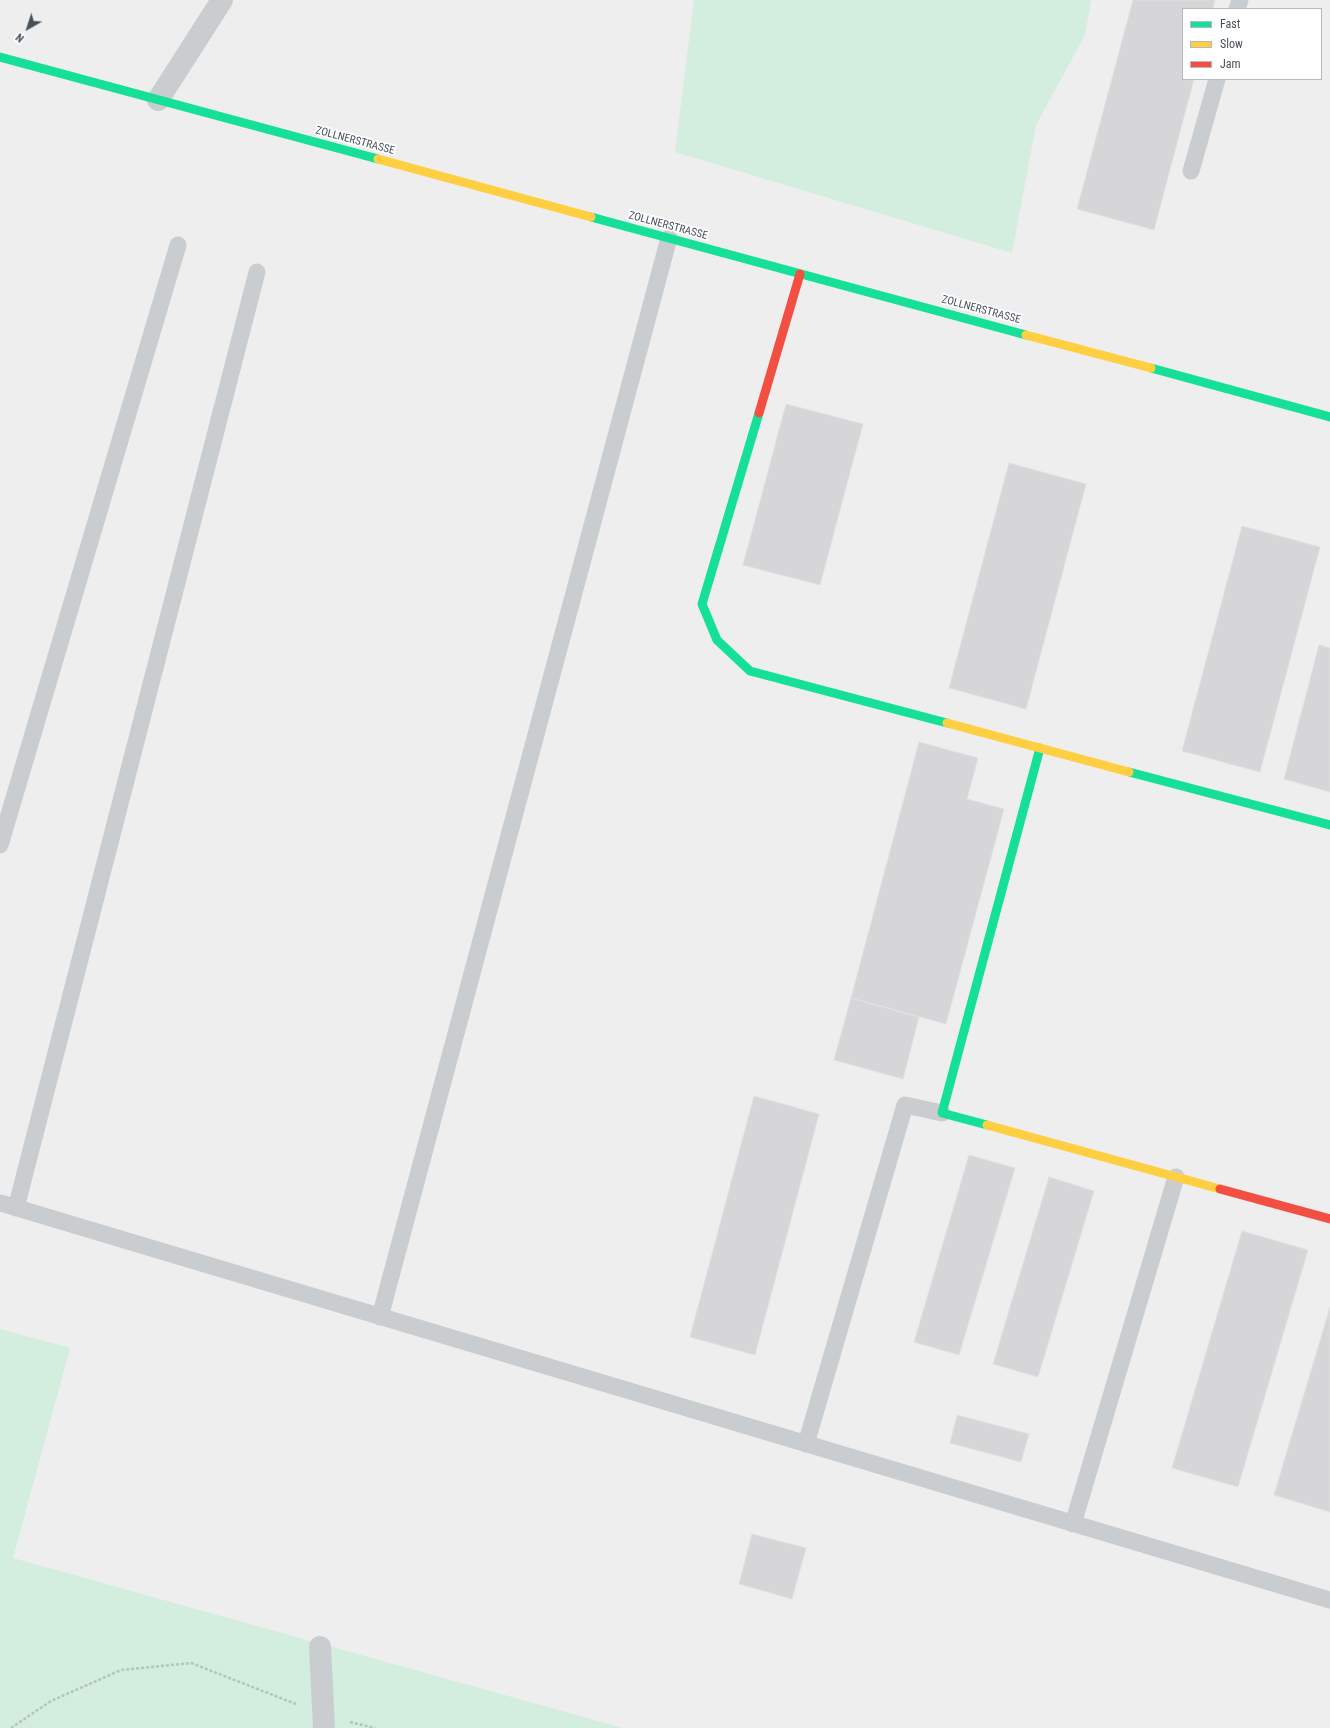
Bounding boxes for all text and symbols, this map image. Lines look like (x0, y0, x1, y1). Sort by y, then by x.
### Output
north arrow (8, 8, 48, 48)
legend (1182, 8, 1322, 80)
text: Fast (1220, 17, 1240, 31)
text: N (13, 31, 27, 45)
text: Slow (1220, 37, 1243, 51)
text: Jam (1220, 57, 1241, 71)
street label: ZOLLNERSTRASSE (314, 124, 396, 158)
street label: ZOLLNERSTRASSE (627, 209, 709, 243)
street label: ZOLLNERSTRASSE (940, 293, 1022, 327)

